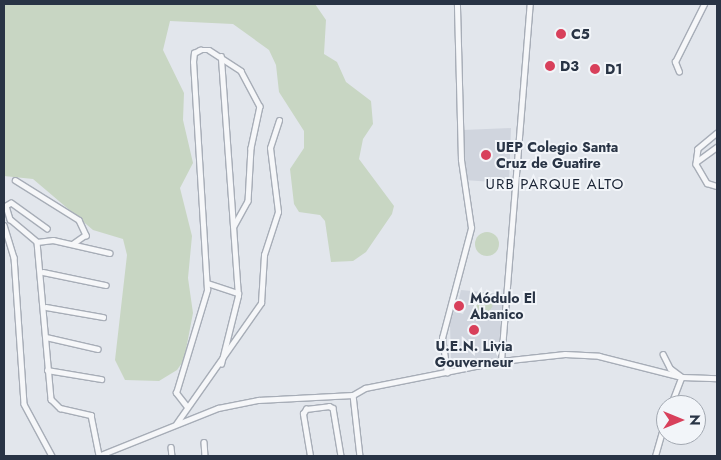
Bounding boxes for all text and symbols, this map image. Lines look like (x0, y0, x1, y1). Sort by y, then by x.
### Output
place label: C5 (571, 26, 590, 42)
marker: C5 (555, 28, 567, 40)
place label: D3 (560, 58, 579, 74)
marker: D3 (544, 60, 556, 72)
place label: D1 (605, 61, 622, 77)
marker: D1 (589, 63, 601, 75)
place label: UEP Colegio Santa Cruz de Guatire (496, 139, 618, 172)
marker: UEP Colegio Santa Cruz de Guatire (480, 149, 492, 161)
district label: URB PARQUE ALTO (484, 176, 626, 194)
place label: Módulo El Abanico (470, 290, 536, 322)
marker: Módulo El Abanico (452, 299, 466, 313)
marker: U.E.N. Livia Gouverneur (468, 324, 480, 336)
place label: U.E.N. Livia Gouverneur (435, 338, 513, 371)
north arrow (656, 395, 706, 445)
text: N (685, 414, 705, 426)

